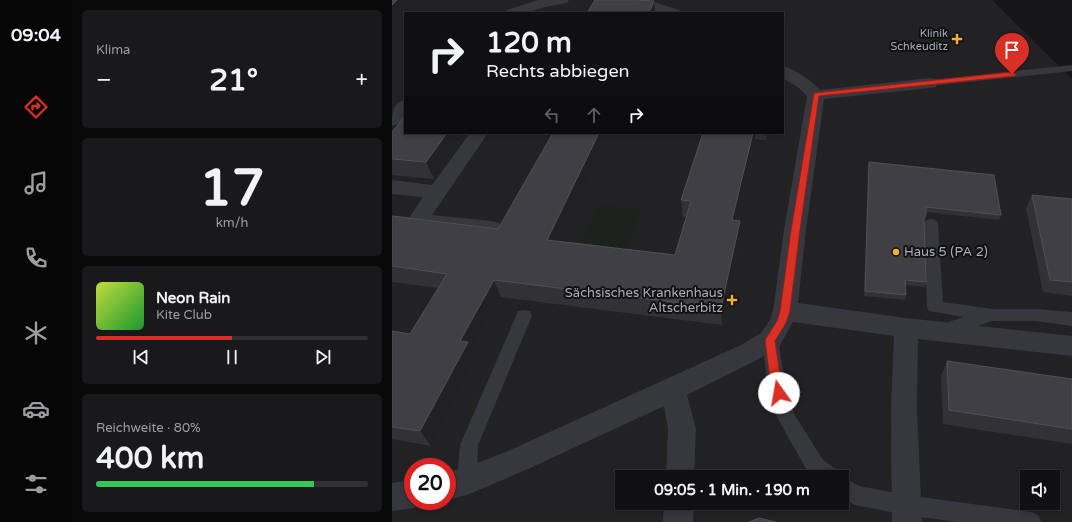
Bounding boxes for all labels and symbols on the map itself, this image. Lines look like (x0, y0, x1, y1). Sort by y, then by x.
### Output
place label: Klinik Schkeuditz (890, 27, 949, 53)
marker: Klinik Schkeuditz (951, 33, 963, 45)
pin (995, 33, 1029, 74)
place label: Haus 5 (PA 2) (904, 244, 988, 260)
marker: Haus 5 (PA 2) (891, 247, 901, 257)
place label: Sächsisches Krankenhaus Altscherbitz (565, 285, 723, 316)
marker: Sächsisches Krankenhaus Altscherbitz (726, 294, 738, 306)
position arrow (758, 372, 800, 414)
speed limit sign: 20 (404, 458, 456, 510)

